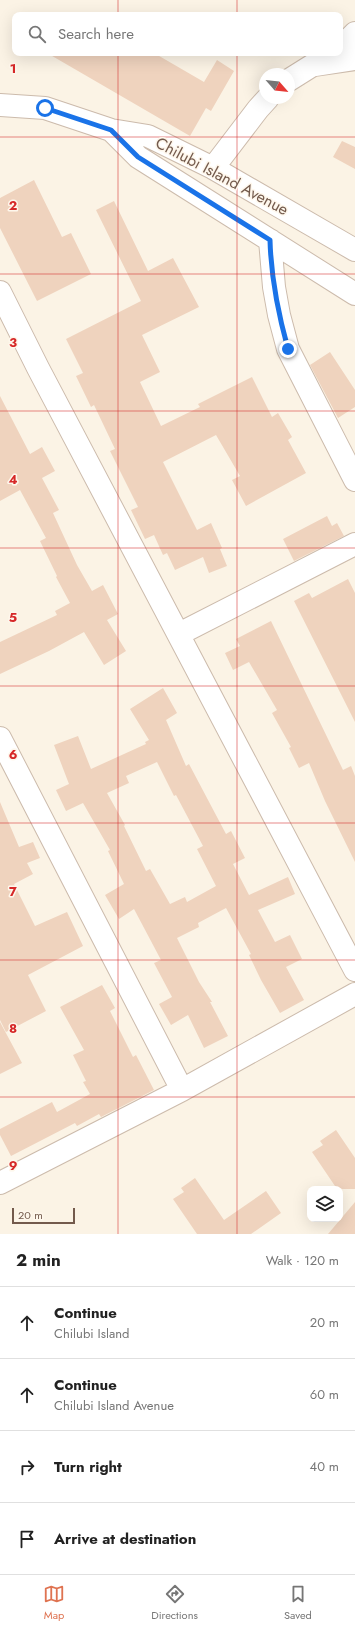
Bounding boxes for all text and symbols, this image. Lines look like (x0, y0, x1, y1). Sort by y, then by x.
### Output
search box (12, 12, 343, 56)
icon: search (26, 23, 48, 45)
text: Search here (58, 23, 134, 45)
text: 1 (10, 59, 16, 78)
north arrow (259, 68, 295, 104)
route start (36, 99, 54, 117)
street label: Chilubi Island Avenue (151, 131, 293, 221)
text: 2 (9, 196, 17, 215)
text: 3 (9, 333, 17, 352)
route end (279, 340, 297, 358)
text: 4 (8, 470, 18, 489)
text: 5 (9, 608, 17, 627)
text: 6 (9, 745, 18, 764)
text: 7 (9, 882, 17, 901)
text: 8 (9, 1019, 17, 1038)
text: 9 (9, 1156, 18, 1175)
map controls (307, 1186, 343, 1222)
button: layers (307, 1186, 343, 1222)
scale bar (12, 1206, 75, 1225)
text: 20 m (18, 1207, 43, 1223)
text: 2 min (16, 1248, 61, 1272)
text: Walk · 120 m (266, 1251, 339, 1270)
text: Continue (54, 1302, 117, 1324)
icon: ahead (16, 1312, 38, 1334)
text: 20 m (310, 1313, 339, 1332)
text: Chilubi Island (54, 1324, 130, 1343)
text: Continue (54, 1374, 117, 1396)
icon: ahead (16, 1384, 38, 1406)
text: 60 m (310, 1385, 339, 1404)
text: Chilubi Island Avenue (54, 1396, 174, 1415)
icon: right (16, 1456, 38, 1478)
text: Turn right (54, 1456, 122, 1478)
text: 40 m (310, 1457, 339, 1476)
icon: arrive (16, 1528, 38, 1550)
text: Arrive at destination (54, 1528, 196, 1550)
tab: Map (43, 1583, 65, 1623)
tab: Directions (151, 1583, 198, 1623)
tab: Saved (284, 1583, 312, 1623)

